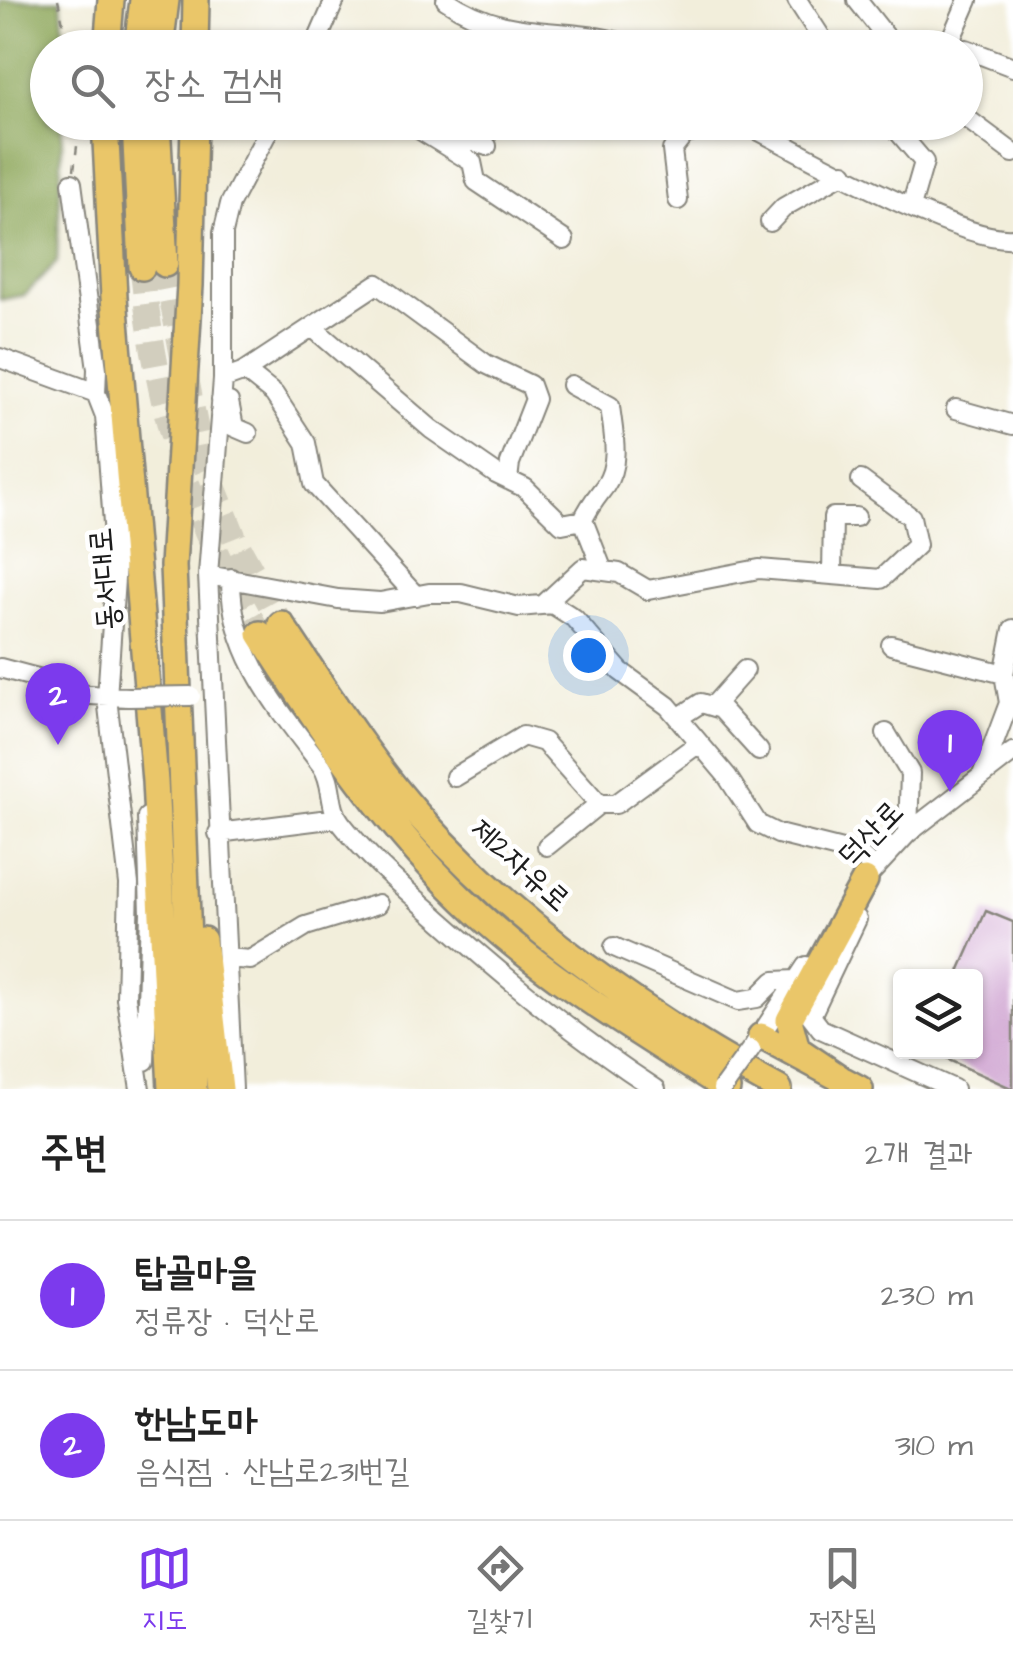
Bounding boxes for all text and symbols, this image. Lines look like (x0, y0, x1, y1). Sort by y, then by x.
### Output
search box (30, 30, 983, 140)
icon: search (65, 58, 120, 113)
text: 장소 검색 (145, 59, 283, 111)
street label: 동서대로 (78, 526, 132, 632)
your location (563, 630, 614, 681)
pin: 2 (26, 662, 90, 745)
pin: 1 (918, 710, 982, 792)
street label: 덕산로 (828, 791, 914, 877)
street label: 제2자유로 (460, 808, 580, 922)
map controls (893, 969, 983, 1059)
button: layers (893, 969, 983, 1059)
text: 주변 (40, 1125, 108, 1183)
text: 2개 결과 (865, 1132, 973, 1177)
text: 탑골마을 (135, 1247, 257, 1299)
text: 1 (70, 1273, 75, 1318)
text: 230 m (881, 1273, 973, 1318)
text: 정류장 · 덕산로 (135, 1299, 320, 1344)
text: 한남도마 (135, 1397, 257, 1449)
text: 2 (63, 1423, 82, 1468)
text: 310 m (895, 1423, 973, 1468)
text: 음식점 · 산남로231번길 (135, 1449, 410, 1494)
tab: 지도 (137, 1541, 192, 1640)
tab: 길찾기 (466, 1541, 534, 1640)
tab: 저장됨 (808, 1541, 876, 1640)

